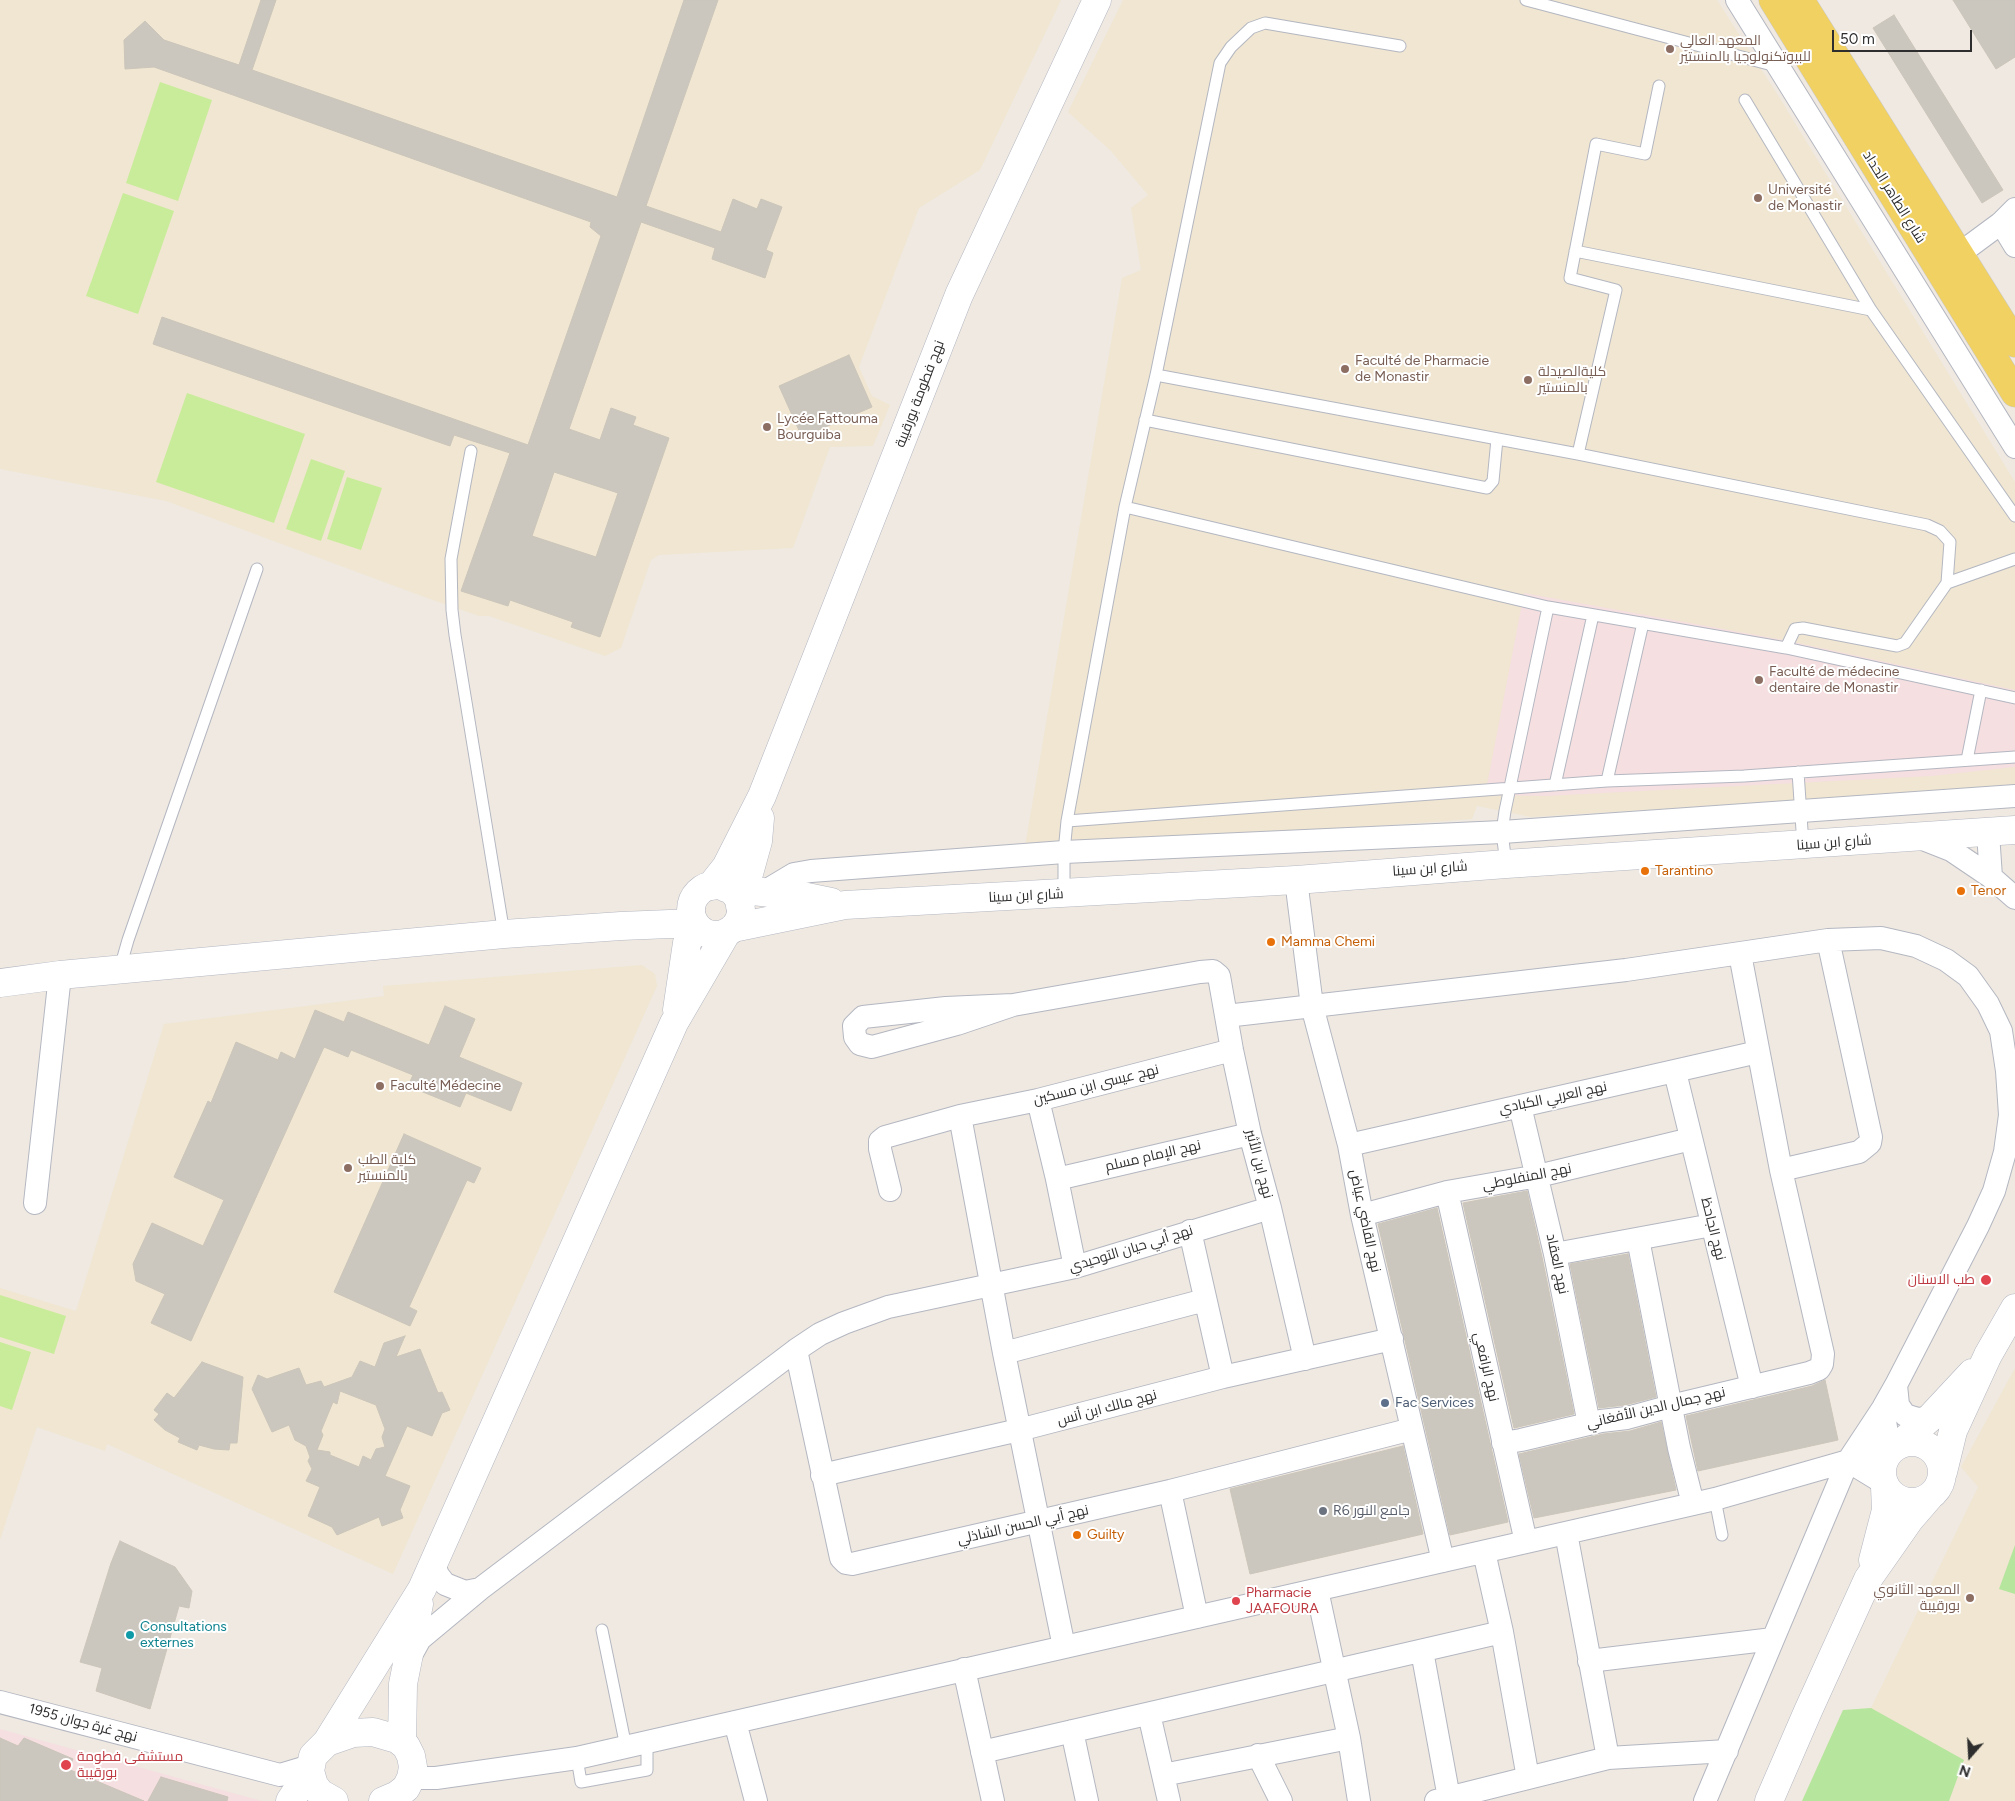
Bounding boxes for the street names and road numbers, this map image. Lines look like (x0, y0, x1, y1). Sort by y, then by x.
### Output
street label: شارع الطاهر الحداد (1859, 148, 1929, 246)
street label: نهج فطومة بورقيبة (892, 338, 948, 450)
street label: شارع ابن سينا (1796, 832, 1872, 854)
street label: شارع ابن سينا (1392, 858, 1468, 880)
street label: شارع ابن سينا (988, 886, 1064, 906)
street label: نهج عيسى ابن مسكين (1031, 1061, 1161, 1109)
street label: نهج العربي الكبادي (1498, 1078, 1608, 1118)
street label: نهج ابن الأثير (1242, 1128, 1276, 1200)
street label: نهج الإمام مسلم (1103, 1137, 1203, 1175)
street label: نهج المنفلوطي (1481, 1160, 1573, 1194)
street label: نهج القاضي عياض (1346, 1168, 1384, 1274)
street label: نهج الجاحظ (1697, 1196, 1729, 1262)
street label: نهج أبي حيان التوحيدي (1067, 1222, 1195, 1276)
street label: نهج العقاد (1542, 1232, 1572, 1296)
street label: نهج الرافعي (1470, 1331, 1502, 1403)
street label: نهج جمال الدين الأفغاني (1585, 1384, 1727, 1432)
street label: نهج مالك ابن أنس (1055, 1387, 1159, 1429)
street label: نهج أبي الحسن الشاذلي (956, 1502, 1090, 1548)
street label: نهج غرة جوان 1955 (27, 1700, 139, 1746)

